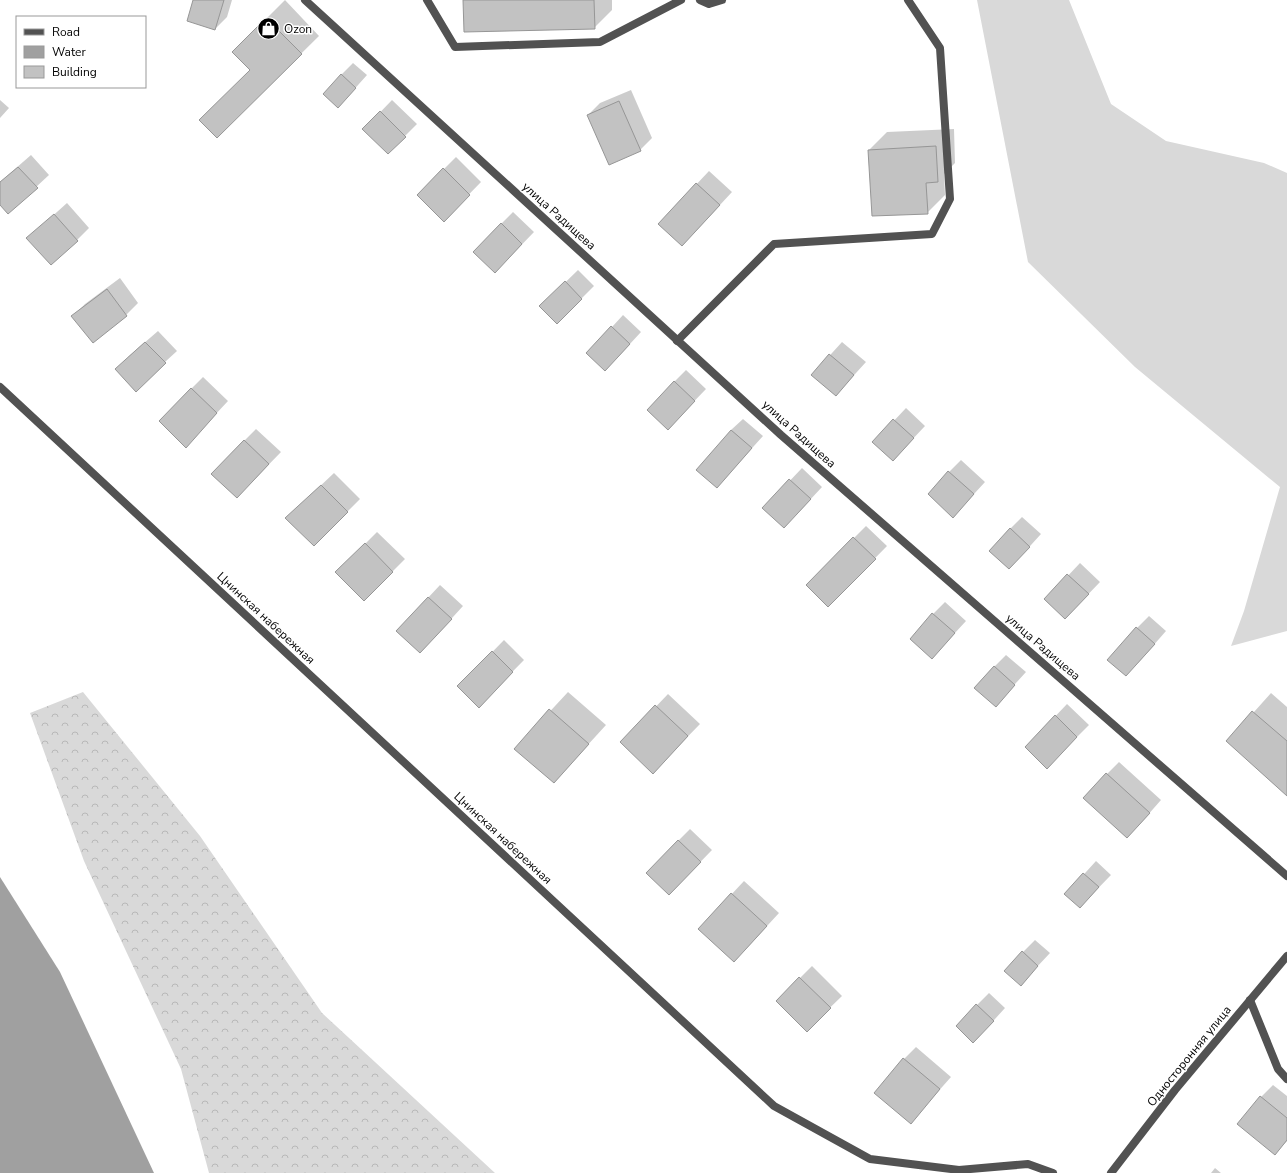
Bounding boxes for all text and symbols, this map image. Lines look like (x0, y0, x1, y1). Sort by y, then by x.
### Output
legend (16, 16, 146, 88)
shop icon: Ozon (256, 16, 282, 42)
place label: Ozon (284, 21, 312, 37)
text: Road (52, 24, 80, 40)
text: Water (52, 44, 86, 60)
text: Building (52, 64, 97, 80)
street label: улица Радищева (519, 179, 599, 253)
street label: улица Радищева (759, 397, 839, 471)
street label: Цнинская набережная (214, 568, 318, 668)
street label: улица Радищева (1002, 610, 1084, 684)
street label: Цнинская набережная (451, 788, 555, 888)
street label: Односторонняя улица (1143, 1002, 1235, 1110)

